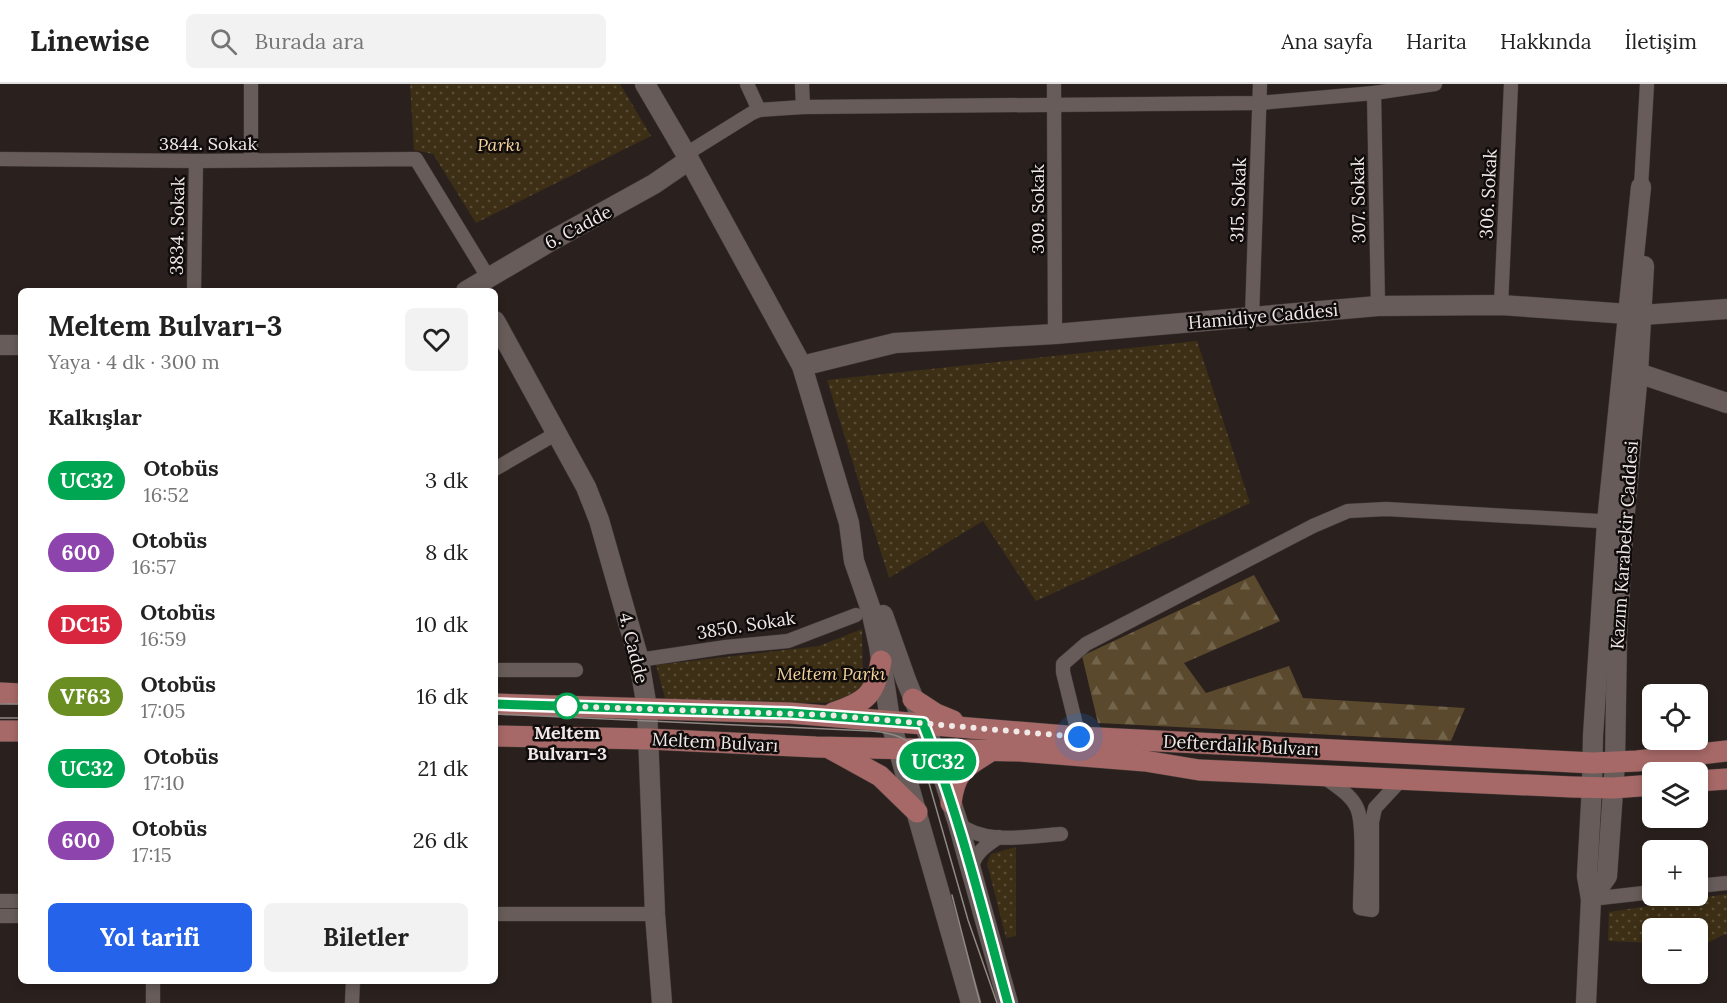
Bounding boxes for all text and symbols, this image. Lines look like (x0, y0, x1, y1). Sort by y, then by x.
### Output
search box (186, 14, 606, 68)
text: Linewise (30, 23, 150, 59)
icon: search (207, 25, 240, 58)
text: Burada ara (255, 27, 364, 55)
text: Ana sayfa (1281, 28, 1373, 55)
text: Harita (1406, 28, 1467, 55)
text: Hakkında (1500, 28, 1592, 55)
text: İletişim (1625, 28, 1697, 55)
street label: 3844. Sokak (159, 132, 257, 155)
park label: Parkı (477, 133, 521, 156)
street label: 306. Sokak (1474, 148, 1502, 240)
street label: 307. Sokak (1346, 156, 1370, 244)
street label: 315. Sokak (1225, 157, 1251, 243)
street label: 309. Sokak (1026, 164, 1049, 254)
street label: 3834. Sokak (165, 176, 189, 275)
street label: 6. Cadde (540, 200, 616, 254)
street label: Hamidiye Caddesi (1187, 298, 1339, 334)
text: Meltem Bulvarı-3 (48, 308, 282, 344)
button: heart (405, 308, 468, 371)
text: Yaya · 4 dk · 300 m (48, 349, 220, 374)
text: Kalkışlar (48, 403, 142, 431)
street label: Kazım Karabekir Caddesi (1605, 440, 1643, 650)
text: Otobüs (143, 454, 219, 482)
text: 3 dk (425, 466, 468, 494)
text: UC32 (60, 467, 113, 494)
text: 16:52 (143, 482, 189, 507)
text: Otobüs (132, 526, 207, 554)
text: 8 dk (425, 538, 468, 566)
text: 600 (62, 539, 100, 566)
text: 16:57 (132, 554, 176, 579)
text: Otobüs (140, 598, 216, 626)
street label: 3850. Sokak (695, 606, 797, 644)
text: 10 dk (416, 610, 468, 638)
street label: 4. Cadde (614, 610, 654, 686)
text: DC15 (60, 611, 110, 638)
text: 16:59 (140, 626, 187, 651)
park label: Meltem Parkı (776, 662, 886, 685)
text: Otobüs (141, 670, 216, 698)
text: 16 dk (417, 682, 468, 710)
text: VF63 (60, 683, 111, 710)
map controls (1642, 684, 1708, 984)
button: locate (1642, 684, 1708, 750)
marker: Meltem Bulvarı-3 (554, 693, 580, 719)
text: 17:05 (141, 698, 186, 723)
place label: Meltem Bulvarı-3 (527, 721, 607, 765)
your location (1064, 722, 1094, 752)
street label: Meltem Bulvarı (651, 727, 779, 757)
street label: Defterdalık Bulvarı (1163, 729, 1319, 761)
text: Otobüs (143, 742, 219, 770)
line badge: UC32 (896, 742, 980, 780)
text: UC32 (911, 748, 965, 775)
text: 21 dk (417, 754, 468, 782)
text: UC32 (60, 755, 113, 782)
button: layers (1642, 762, 1708, 828)
text: 17:10 (143, 770, 185, 795)
text: Otobüs (132, 814, 207, 842)
text: 26 dk (413, 826, 468, 854)
text: 600 (62, 827, 100, 854)
button: + (1642, 840, 1708, 906)
text: 17:15 (132, 842, 172, 867)
button: Yol tarifi (48, 903, 252, 972)
button: Biletler (264, 903, 468, 972)
button: − (1642, 918, 1708, 984)

